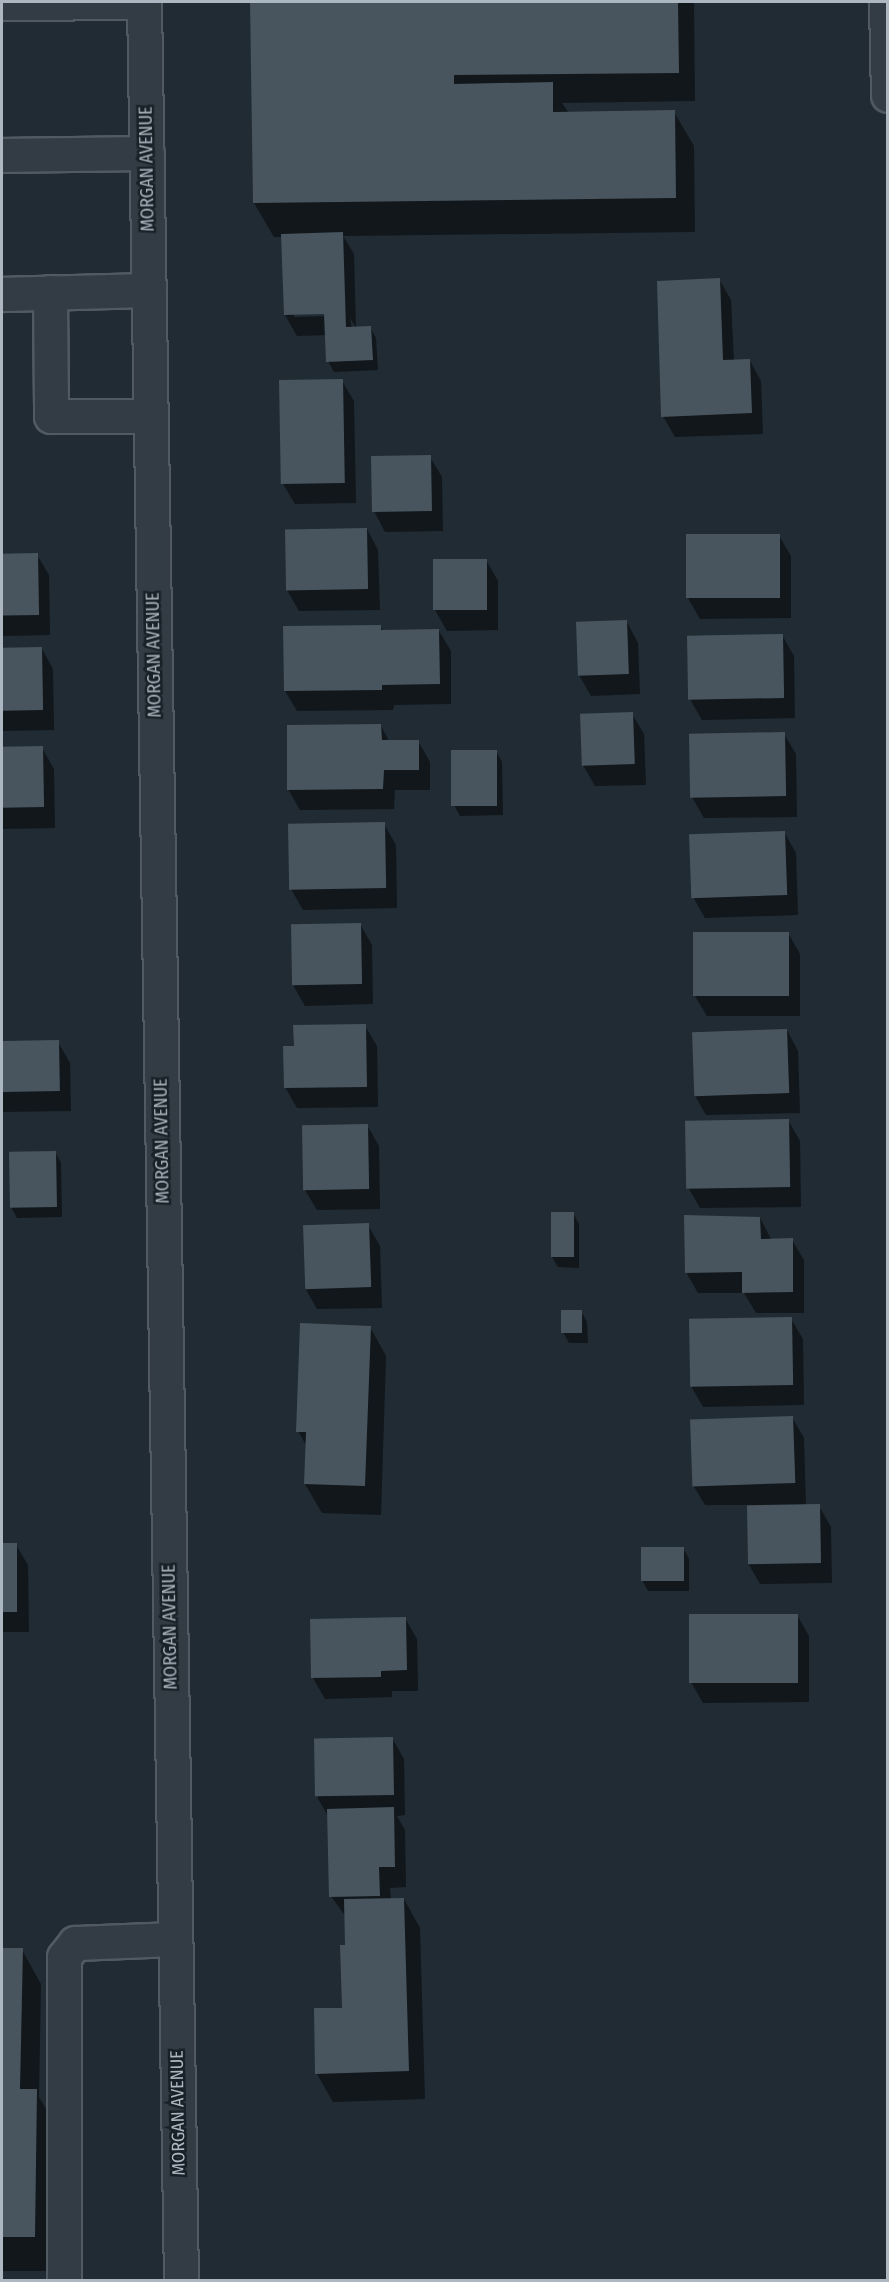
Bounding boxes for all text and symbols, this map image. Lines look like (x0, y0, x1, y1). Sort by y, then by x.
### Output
street label: MORGAN AVENUE (135, 106, 159, 232)
street label: MORGAN AVENUE (142, 592, 166, 718)
street label: MORGAN AVENUE (150, 1078, 174, 1204)
street label: MORGAN AVENUE (158, 1564, 182, 1690)
street label: MORGAN AVENUE (166, 2050, 190, 2176)

